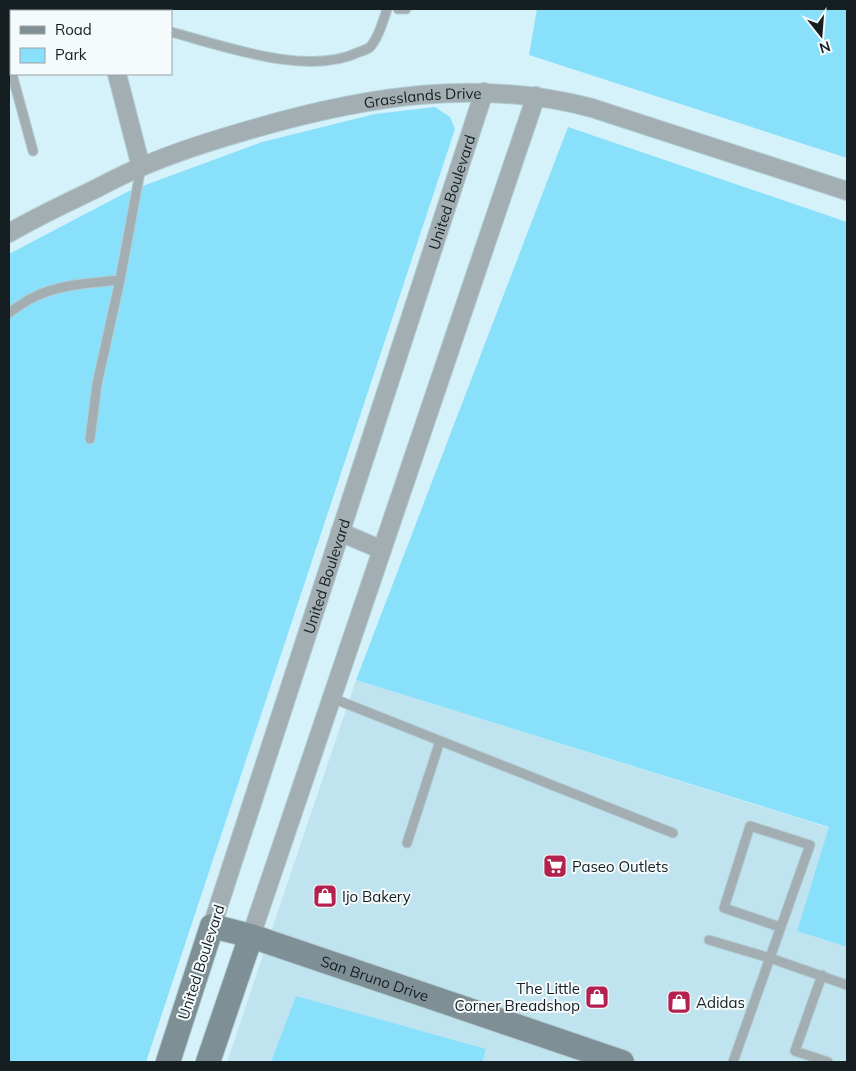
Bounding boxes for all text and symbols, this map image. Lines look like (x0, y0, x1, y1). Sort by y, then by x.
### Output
legend (10, 10, 172, 75)
north arrow (796, 10, 846, 60)
text: Road (55, 20, 92, 39)
text: N (817, 37, 832, 58)
text: Park (55, 45, 87, 64)
street label: Grasslands Drive (362, 83, 482, 112)
street label: United Boulevard (424, 132, 479, 252)
street label: United Boulevard (298, 516, 354, 636)
supermarket icon: Paseo Outlets (542, 853, 568, 879)
place label: Paseo Outlets (572, 857, 668, 876)
shop icon: Ijo Bakery (312, 883, 338, 909)
place label: Ijo Bakery (342, 887, 411, 906)
street label: United Boulevard (173, 902, 229, 1022)
street label: San Bruno Drive (318, 951, 431, 1005)
place label: The Little Corner Breadshop (454, 979, 580, 1015)
shop icon: The Little Corner Breadshop (584, 984, 610, 1010)
shop icon: Adidas (666, 989, 692, 1015)
place label: Adidas (696, 993, 745, 1012)

